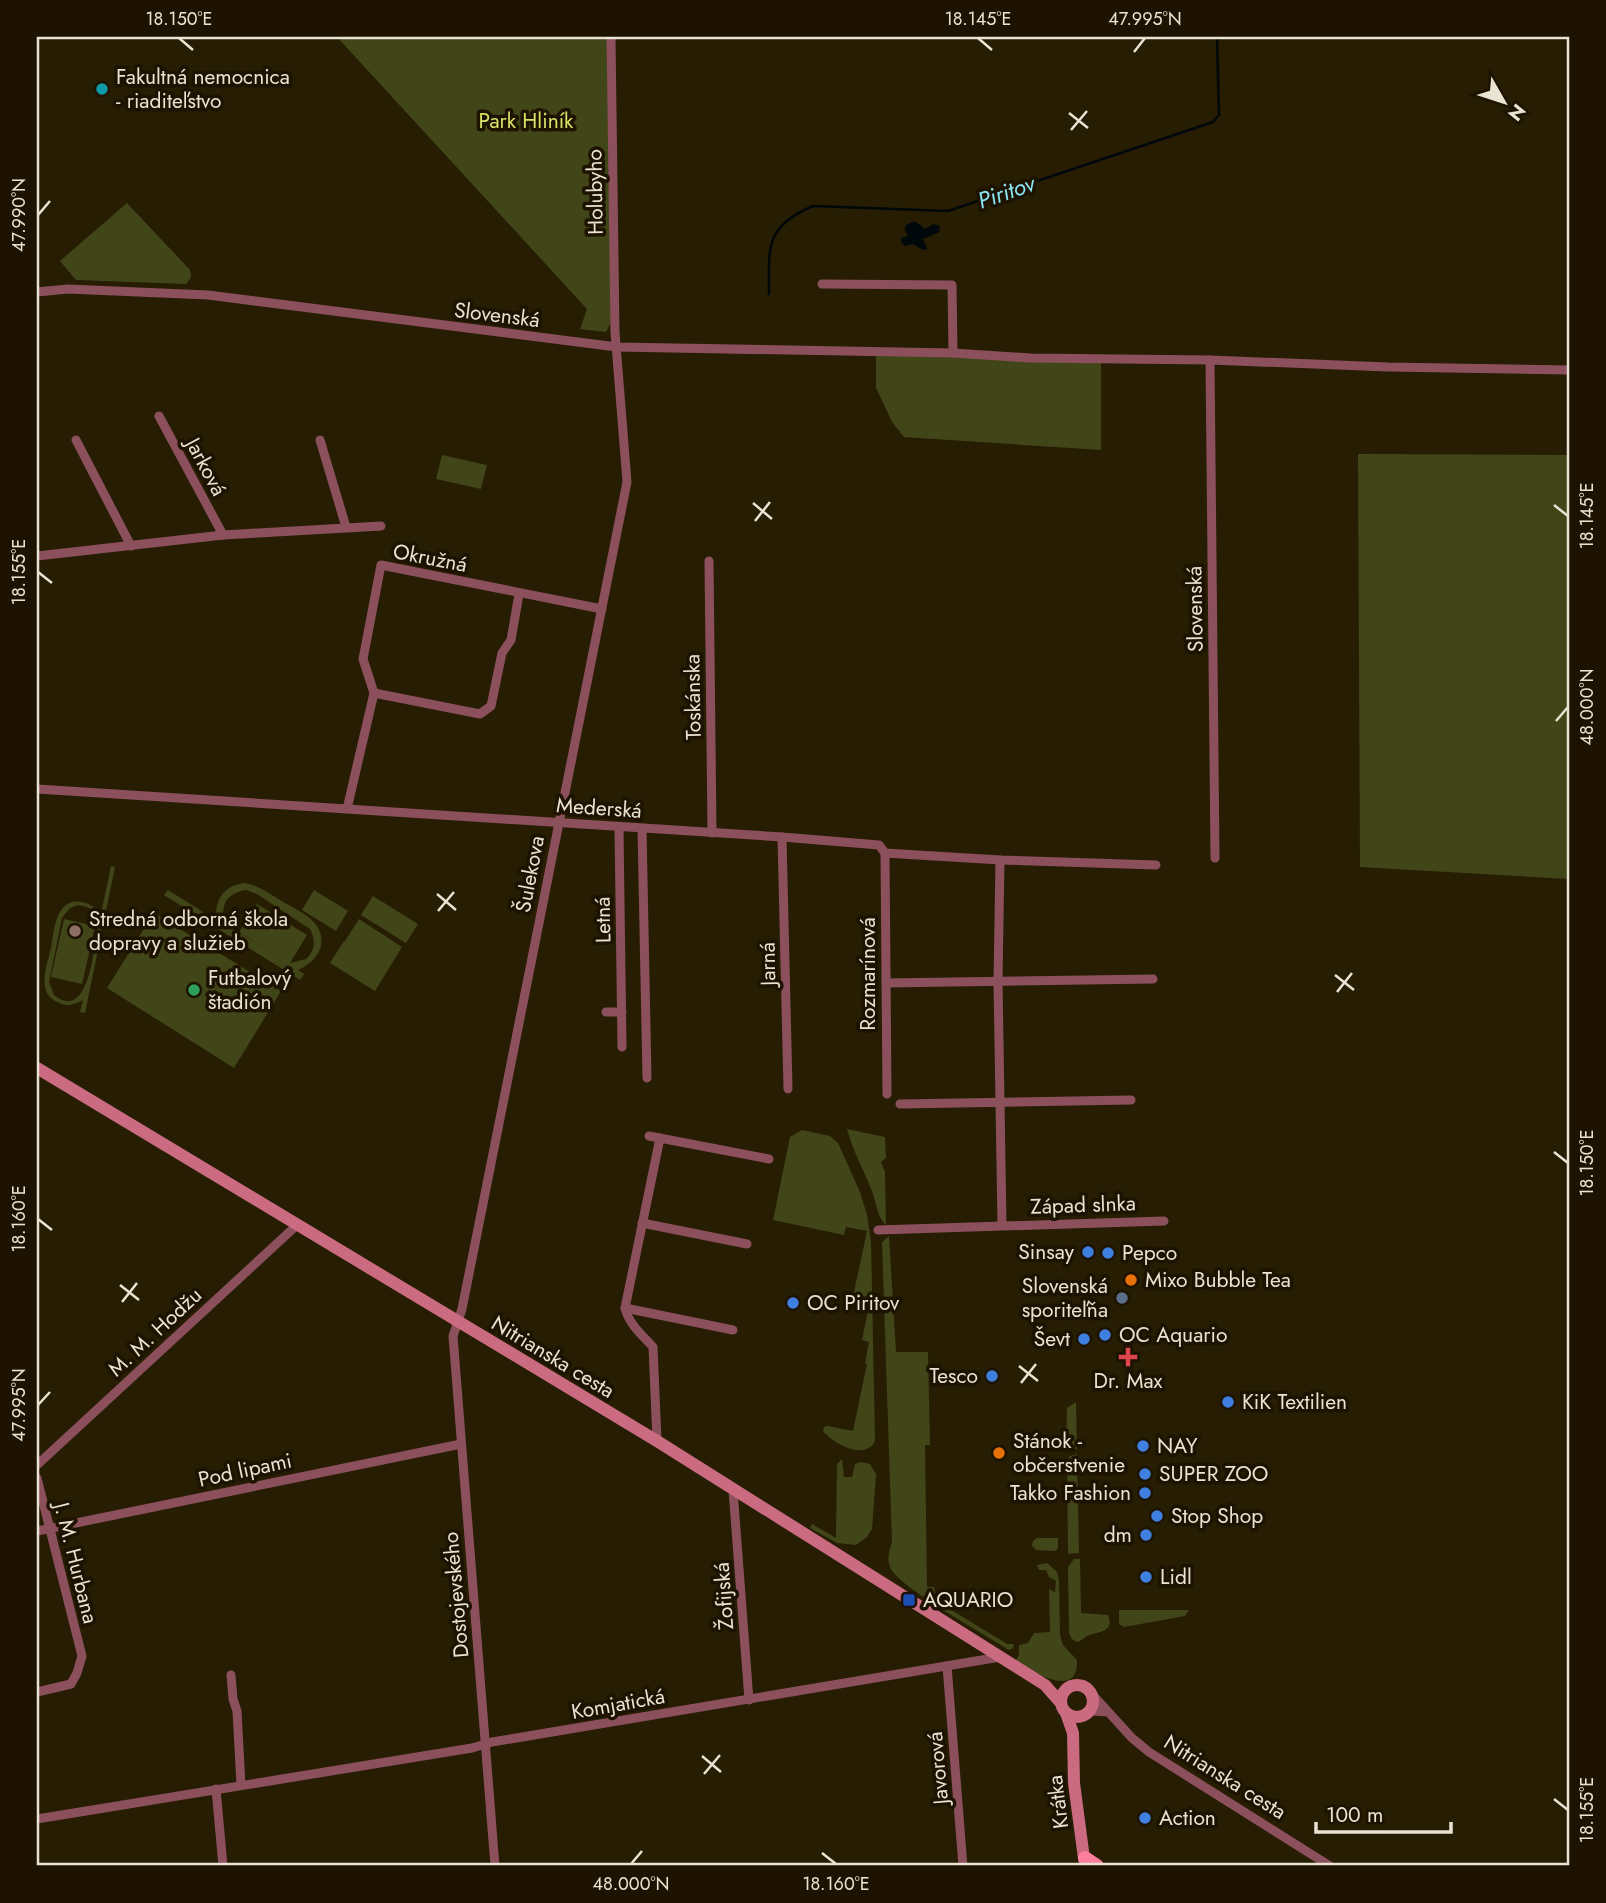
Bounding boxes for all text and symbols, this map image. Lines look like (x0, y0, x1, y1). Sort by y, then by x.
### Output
text: 18.150°E (145, 6, 213, 32)
text: 18.145°E (945, 6, 1011, 32)
text: 47.995°N (1108, 6, 1182, 32)
place label: Fakultná nemocnica - riaditeľstvo (116, 62, 290, 116)
north arrow (1470, 66, 1540, 136)
marker: Fakultná nemocnica - riaditeľstvo (94, 81, 110, 97)
text: N (1502, 98, 1532, 127)
park label: Park Hliník (479, 106, 574, 136)
street label: Holubyho (579, 149, 611, 235)
water label: Piritov (973, 166, 1041, 218)
text: 47.990°N (6, 178, 32, 252)
street label: Slovenská (452, 295, 542, 335)
street label: Jarková (177, 430, 234, 501)
text: 18.145°E (1574, 483, 1600, 549)
street label: Okružná (390, 536, 470, 580)
text: 18.155°E (6, 539, 32, 605)
street label: Slovenská (1179, 566, 1211, 652)
street label: Toskánska (677, 654, 709, 740)
text: 48.000°N (1574, 669, 1600, 745)
street label: Mederská (555, 790, 643, 826)
street label: Šulekova (508, 833, 552, 915)
street label: Letná (588, 896, 618, 944)
place label: Stredná odborná škola dopravy a služieb (89, 904, 288, 958)
street label: Rozmarínová (853, 917, 883, 1031)
marker: Stredná odborná škola dopravy a služieb (67, 923, 83, 939)
street label: Jarná (753, 942, 783, 989)
place label: Futbalový štadión (208, 963, 292, 1017)
marker: Futbalový štadión (186, 982, 202, 998)
text: 18.150°E (1574, 1129, 1600, 1197)
text: 18.160°E (6, 1185, 32, 1253)
street label: Západ slnka (1030, 1188, 1136, 1222)
place label: Sinsay (1018, 1237, 1075, 1267)
place label: Pepco (1122, 1238, 1177, 1268)
marker: Sinsay (1080, 1244, 1096, 1260)
marker: Pepco (1100, 1245, 1116, 1261)
place label: Mixo Bubble Tea (1145, 1265, 1291, 1295)
place label: Slovenská sporiteľňa (1022, 1271, 1108, 1325)
marker: Mixo Bubble Tea (1123, 1272, 1139, 1288)
street label: M. M. Hodžu (102, 1281, 208, 1383)
place label: OC Piritov (807, 1288, 900, 1318)
marker: Slovenská sporiteľňa (1114, 1290, 1130, 1306)
marker: OC Piritov (785, 1295, 801, 1311)
street label: Nitrianska cesta (486, 1308, 620, 1406)
place label: OC Aquario (1119, 1320, 1227, 1350)
place label: Ševt (1034, 1324, 1070, 1354)
marker: OC Aquario (1097, 1327, 1113, 1343)
marker: Ševt (1076, 1331, 1092, 1347)
marker: Dr. Max (1120, 1349, 1136, 1365)
place label: Tesco (930, 1361, 978, 1391)
place label: Dr. Max (1094, 1366, 1163, 1396)
text: 47.995°N (6, 1368, 32, 1442)
marker: Tesco (984, 1368, 1000, 1384)
place label: KiK Textilien (1242, 1387, 1347, 1417)
marker: KiK Textilien (1220, 1394, 1236, 1410)
place label: Stánok - občerstvenie (1013, 1426, 1125, 1480)
place label: NAY (1157, 1431, 1198, 1461)
marker: NAY (1135, 1438, 1151, 1454)
street label: Pod lipami (196, 1445, 294, 1495)
marker: Stánok - občerstvenie (991, 1445, 1007, 1461)
place label: SUPER ZOO (1159, 1459, 1268, 1489)
marker: SUPER ZOO (1137, 1466, 1153, 1482)
place label: Takko Fashion (1010, 1478, 1131, 1508)
marker: Takko Fashion (1137, 1485, 1153, 1501)
street label: J. M. Hurbana (46, 1496, 106, 1627)
place label: Stop Shop (1171, 1501, 1263, 1531)
marker: Stop Shop (1149, 1508, 1165, 1524)
place label: dm (1104, 1520, 1132, 1550)
marker: dm (1138, 1527, 1154, 1543)
street label: Dostojevského (436, 1531, 476, 1659)
street label: Žofijská (707, 1561, 741, 1631)
place label: Lidl (1160, 1562, 1192, 1592)
marker: Lidl (1138, 1569, 1154, 1585)
place label: AQUARIO (923, 1585, 1013, 1615)
marker: AQUARIO (901, 1592, 917, 1608)
street label: Komjatická (569, 1681, 667, 1727)
street label: Nitrianska cesta (1158, 1727, 1292, 1827)
street label: Javorová (920, 1730, 956, 1809)
street label: Krátka (1040, 1774, 1076, 1830)
text: 18.155°E (1574, 1777, 1600, 1843)
scale bar (1316, 1791, 1450, 1835)
text: 100 m (1326, 1800, 1383, 1830)
place label: Action (1159, 1803, 1216, 1833)
marker: Action (1137, 1810, 1153, 1826)
text: 48.000°N (593, 1871, 669, 1897)
text: 18.160°E (802, 1871, 870, 1897)

